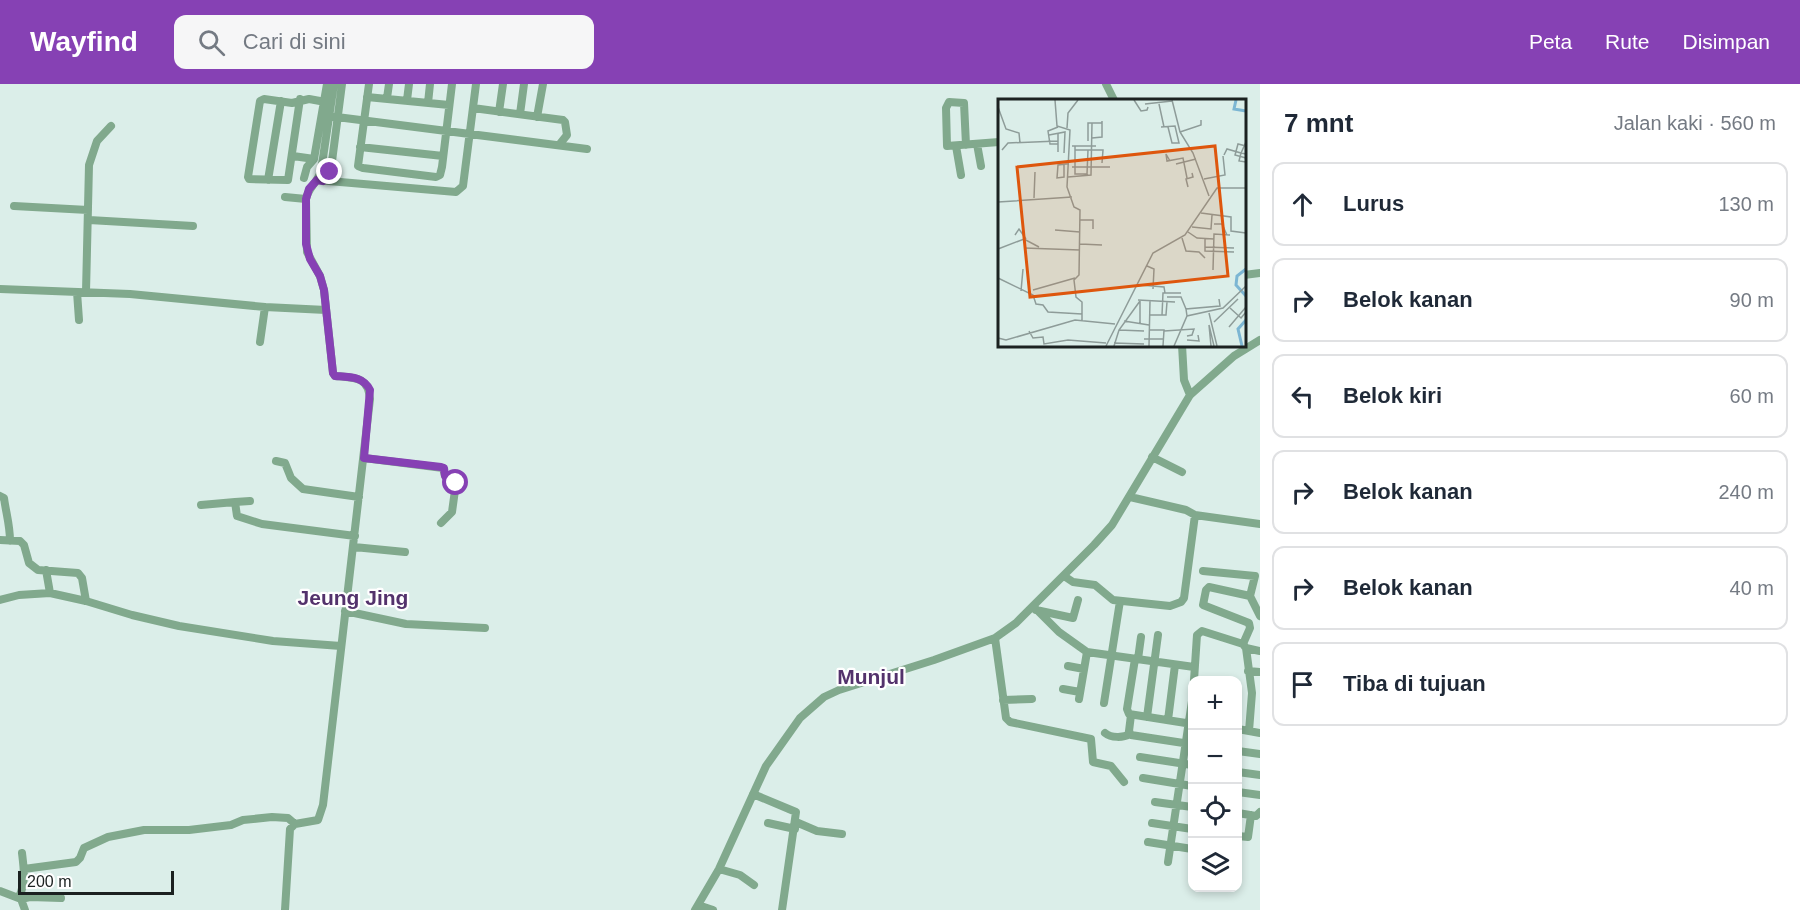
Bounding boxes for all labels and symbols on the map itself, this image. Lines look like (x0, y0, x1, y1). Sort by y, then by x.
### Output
inset map (998, 99, 1245, 346)
route end (316, 158, 342, 184)
route start (442, 469, 468, 495)
district label: Jeung Jing (298, 586, 408, 609)
district label: Munjul (837, 665, 905, 688)
scale bar (18, 868, 174, 896)

